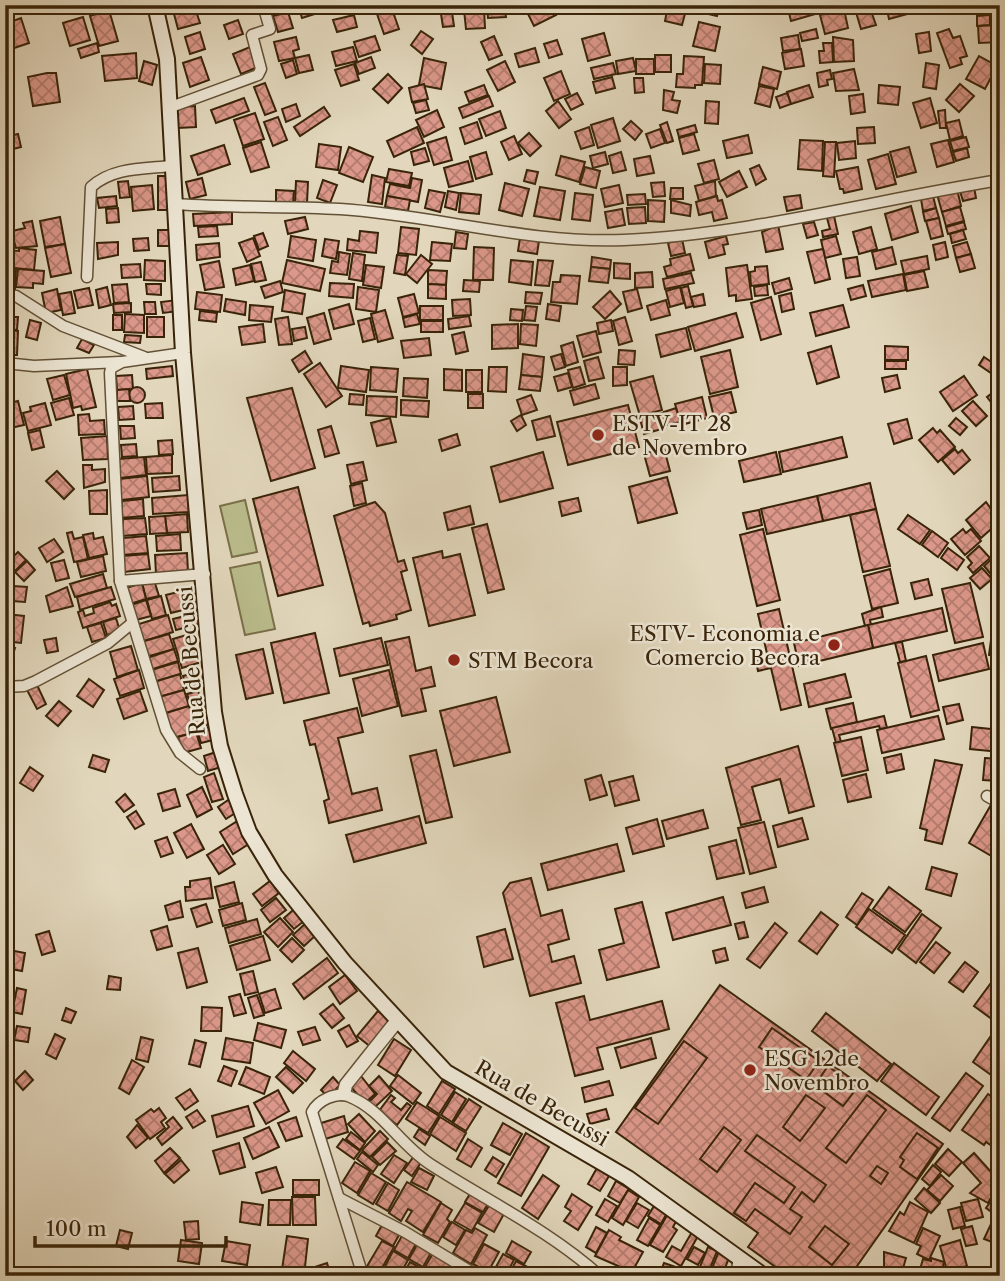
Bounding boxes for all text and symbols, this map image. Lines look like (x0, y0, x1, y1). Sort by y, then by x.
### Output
place label: ESTV-IT 28 de Novembro (612, 411, 747, 460)
marker: ESTV-IT 28 de Novembro (590, 427, 606, 443)
street label: Rua de Becussi (172, 585, 210, 737)
place label: ESTV- Economia e Comercio Becora (629, 621, 821, 670)
marker: ESTV- Economia e Comercio Becora (826, 637, 842, 653)
place label: STM Becora (468, 648, 594, 673)
marker: STM Becora (446, 652, 462, 668)
place label: ESG 12de Novembro (764, 1046, 869, 1095)
street label: Rua de Becussi (471, 1055, 613, 1151)
marker: ESG 12de Novembro (742, 1062, 758, 1078)
scale bar (35, 1204, 226, 1248)
text: 100 m (46, 1216, 107, 1241)

